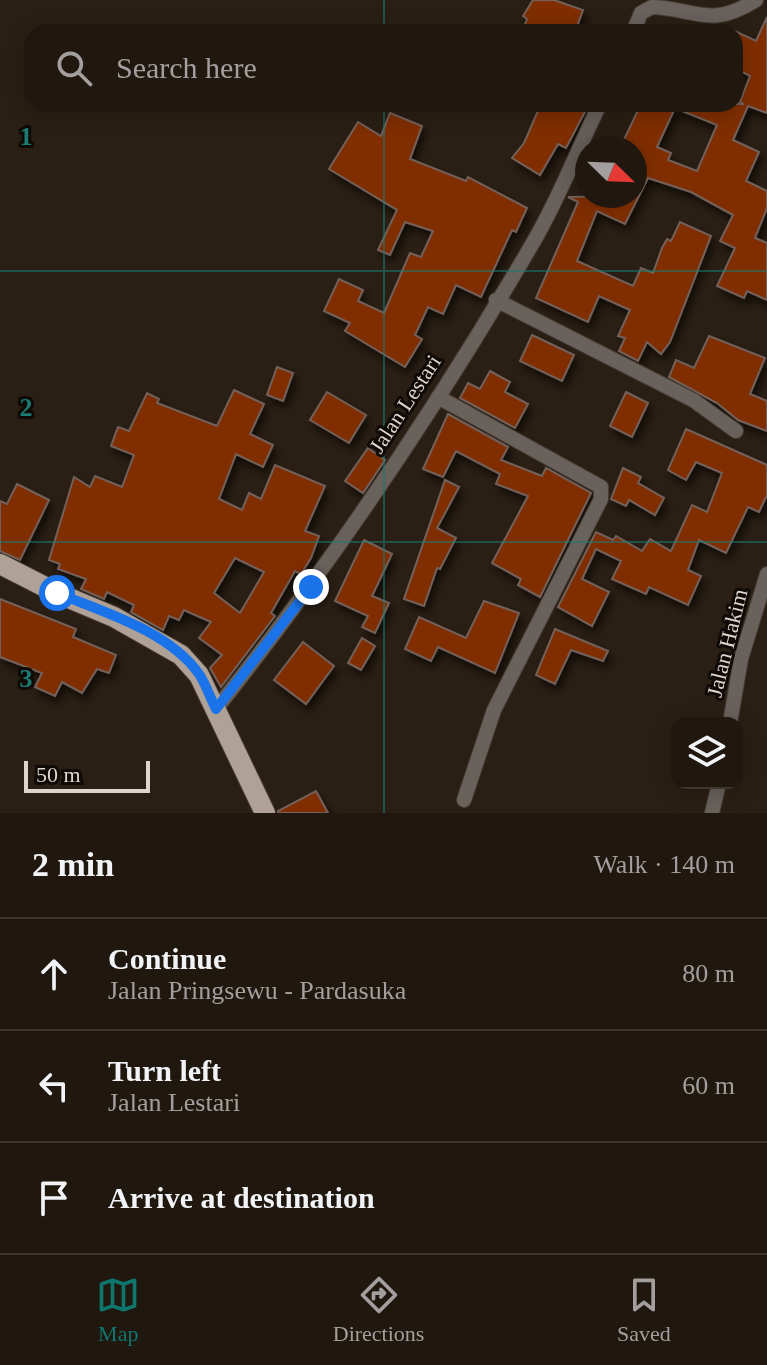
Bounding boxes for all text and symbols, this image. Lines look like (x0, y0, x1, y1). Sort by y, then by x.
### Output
search box (24, 24, 743, 112)
icon: search (52, 46, 96, 90)
text: Search here (116, 51, 257, 84)
text: 1 (20, 122, 33, 151)
north arrow (575, 136, 647, 208)
street label: Jalan Lestari (364, 350, 446, 458)
text: 2 (20, 393, 33, 422)
route end (293, 569, 329, 605)
route start (39, 575, 75, 611)
street label: Jalan Hakim (701, 586, 753, 700)
text: 3 (20, 664, 33, 693)
map controls (671, 717, 743, 789)
button: layers (671, 717, 743, 789)
scale bar (24, 757, 150, 793)
text: 50 m (36, 762, 81, 787)
text: 2 min (32, 846, 114, 883)
text: Walk · 140 m (593, 850, 735, 879)
text: Continue (108, 942, 226, 975)
icon: ahead (32, 952, 76, 996)
text: 80 m (682, 959, 735, 988)
text: Jalan Pringsewu - Pardasuka (108, 976, 406, 1005)
text: Turn left (108, 1054, 221, 1087)
icon: left (32, 1064, 76, 1108)
text: 60 m (682, 1071, 735, 1100)
text: Jalan Lestari (108, 1088, 240, 1117)
icon: arrive (32, 1176, 76, 1220)
text: Arrive at destination (108, 1181, 375, 1214)
tab: Map (96, 1273, 140, 1347)
tab: Directions (333, 1273, 424, 1347)
tab: Saved (617, 1273, 671, 1347)

